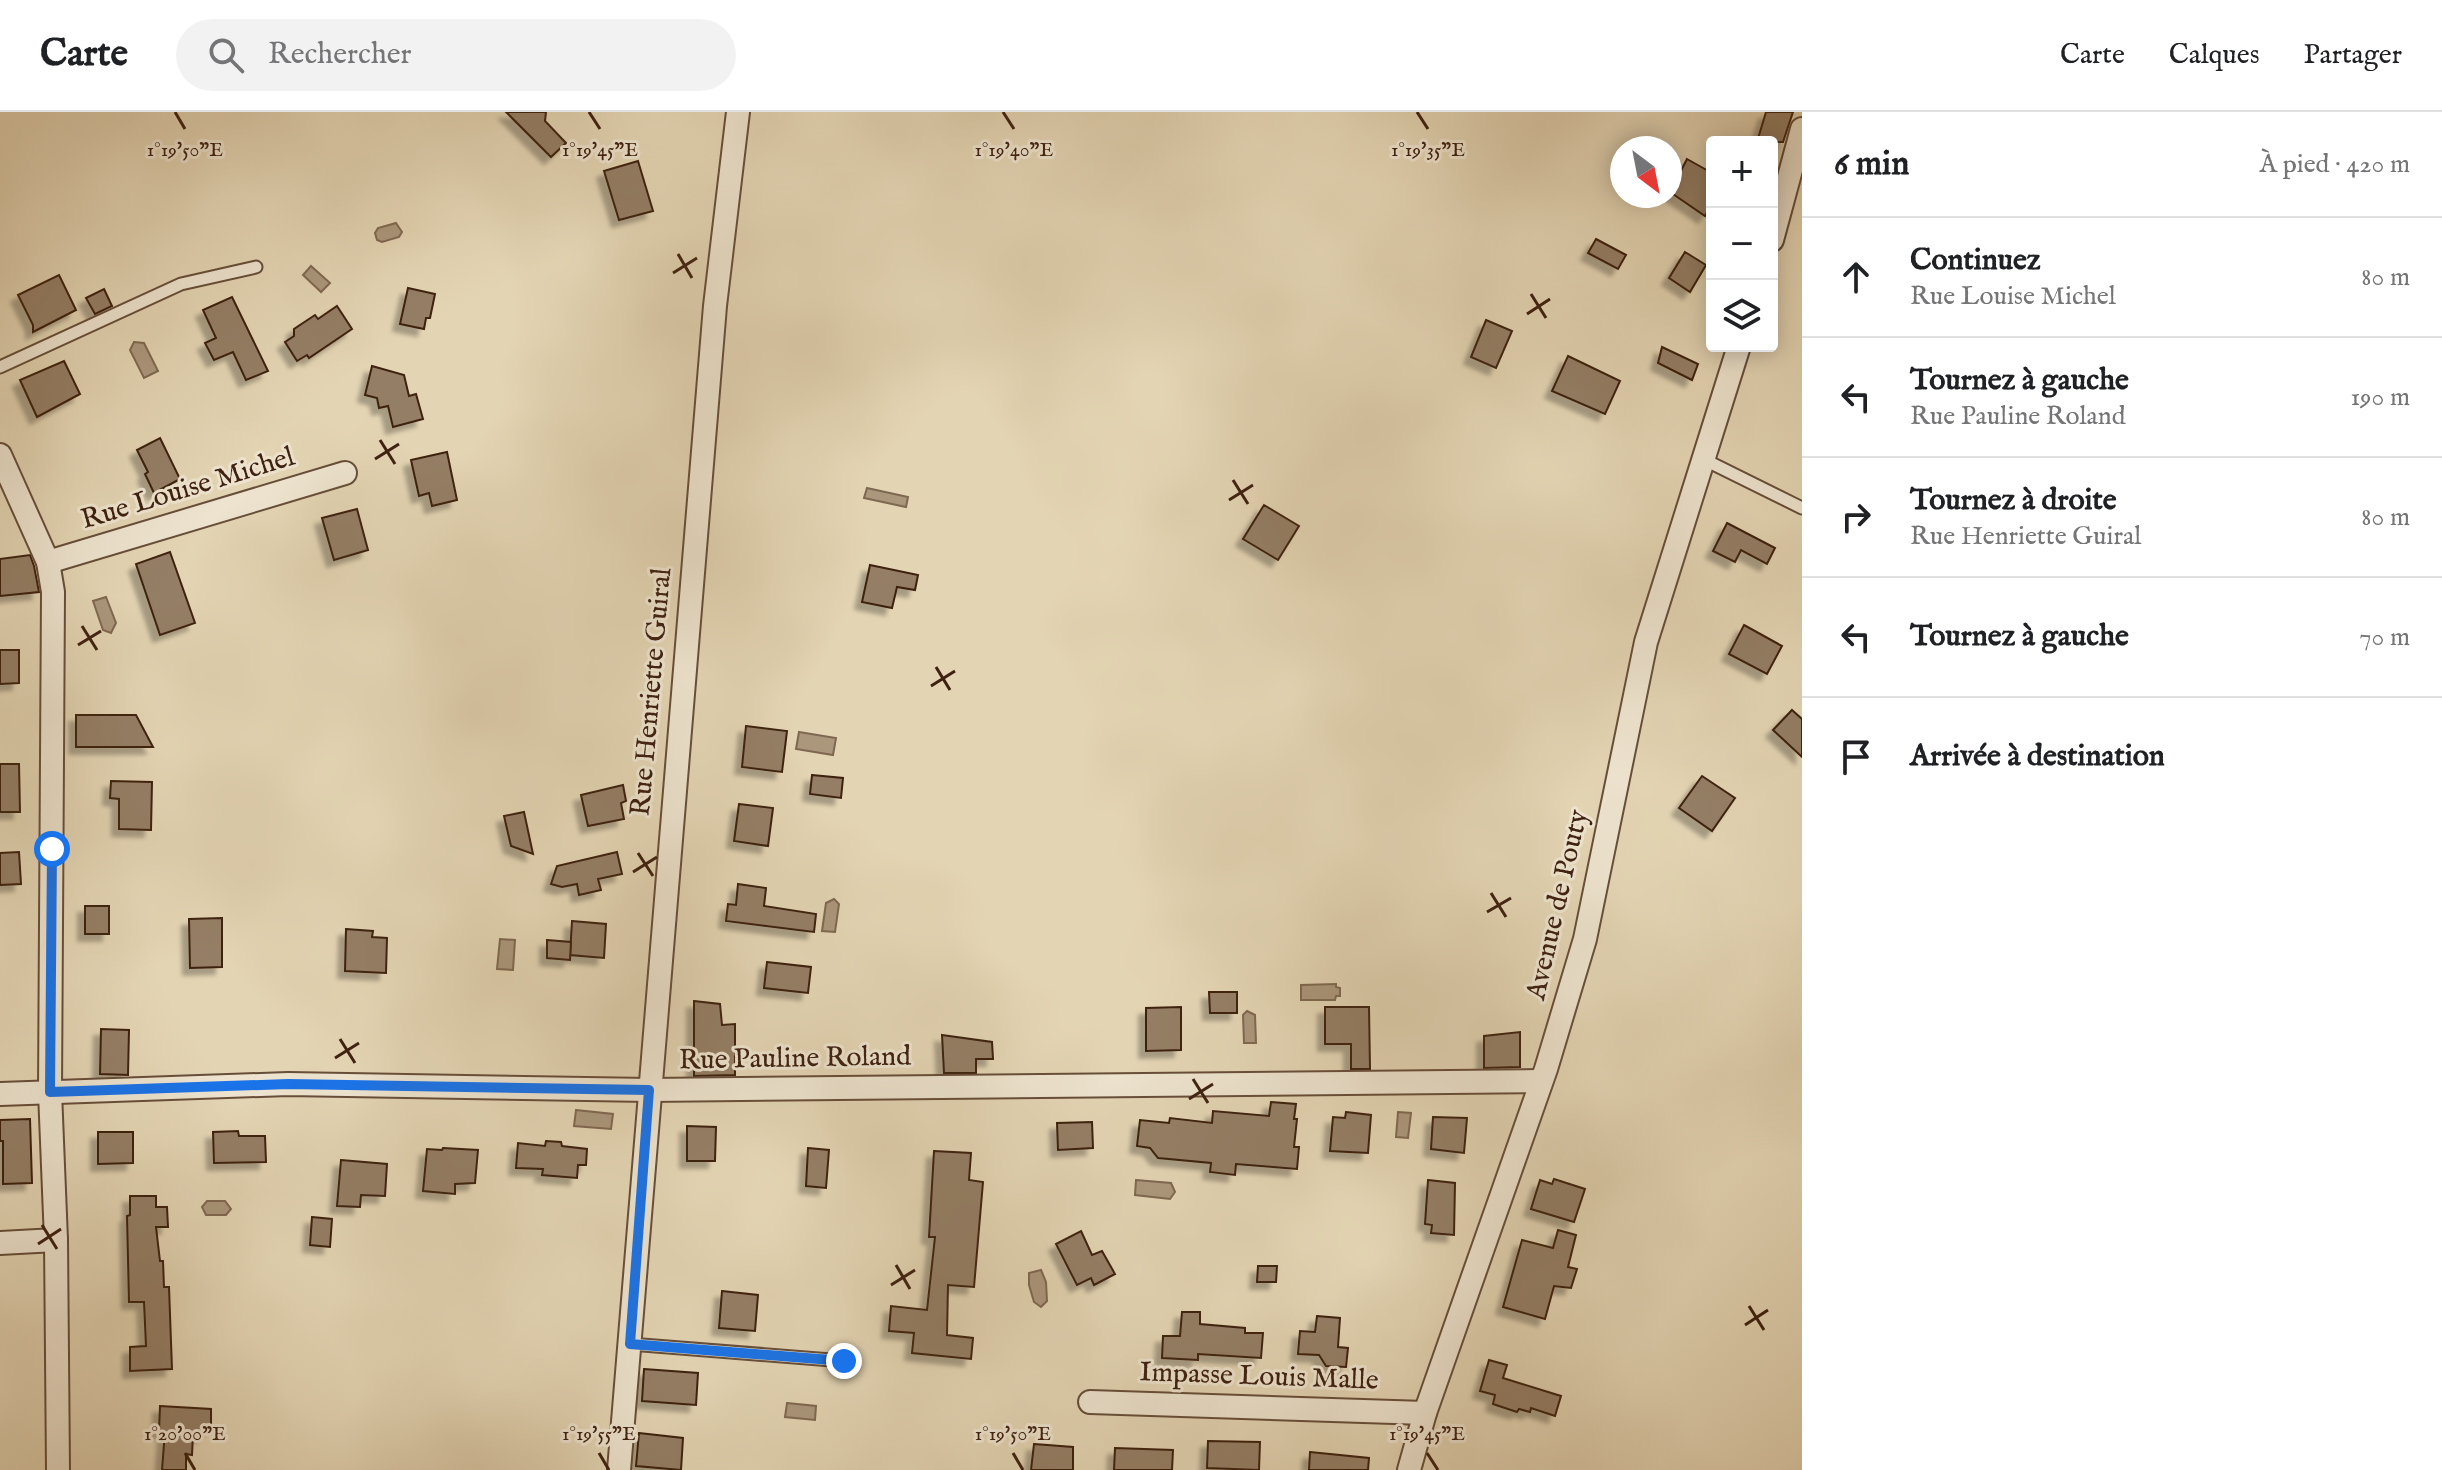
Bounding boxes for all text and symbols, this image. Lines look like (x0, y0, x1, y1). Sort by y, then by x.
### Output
search box (176, 19, 736, 91)
text: Carte (40, 31, 128, 79)
icon: search (204, 33, 248, 77)
text: Rechercher (268, 36, 412, 74)
text: Carte (2060, 38, 2125, 73)
text: Calques (2169, 38, 2260, 73)
text: Partager (2304, 38, 2402, 73)
north arrow (1610, 136, 1682, 208)
map controls (1706, 136, 1778, 352)
button: + (1706, 136, 1778, 208)
text: 1°19'50"E (147, 138, 223, 163)
text: 1°19'45"E (562, 138, 638, 163)
text: 1°19'40"E (975, 138, 1054, 163)
text: 1°19'35"E (1391, 138, 1465, 163)
text: 6 min (1834, 143, 1909, 186)
text: À pied · 420 m (2260, 148, 2410, 181)
button: − (1706, 208, 1778, 280)
text: Continuez (1910, 242, 2041, 280)
icon: ahead (1834, 255, 1878, 299)
text: 80 m (2361, 261, 2410, 294)
button: layers (1706, 280, 1778, 352)
text: Rue Louise Michel (1910, 280, 2116, 313)
text: Tournez à gauche (1910, 362, 2129, 400)
icon: left (1834, 375, 1878, 419)
text: 190 m (2350, 381, 2410, 414)
text: Rue Pauline Roland (1910, 400, 2126, 433)
street label: Rue Louise Michel (77, 440, 299, 538)
text: Tournez à droite (1910, 482, 2117, 520)
icon: right (1834, 495, 1878, 539)
text: 80 m (2361, 501, 2410, 534)
text: Rue Henriette Guiral (1910, 520, 2141, 553)
street label: Rue Henriette Guiral (624, 566, 680, 818)
icon: left (1834, 615, 1878, 659)
text: Tournez à gauche (1910, 618, 2129, 656)
text: 70 m (2359, 621, 2410, 654)
icon: arrive (1834, 735, 1878, 779)
text: Arrivée à destination (1910, 738, 2165, 776)
street label: Avenue de Pouty (1519, 806, 1597, 1004)
route start (34, 831, 70, 867)
street label: Rue Pauline Roland (679, 1039, 911, 1079)
route end (826, 1343, 862, 1379)
street label: Impasse Louis Malle (1139, 1355, 1379, 1399)
text: 1°20'00"E (144, 1422, 226, 1447)
text: 1°19'55"E (562, 1422, 636, 1447)
text: 1°19'50"E (975, 1422, 1051, 1447)
text: 1°19'45"E (1389, 1422, 1465, 1447)

